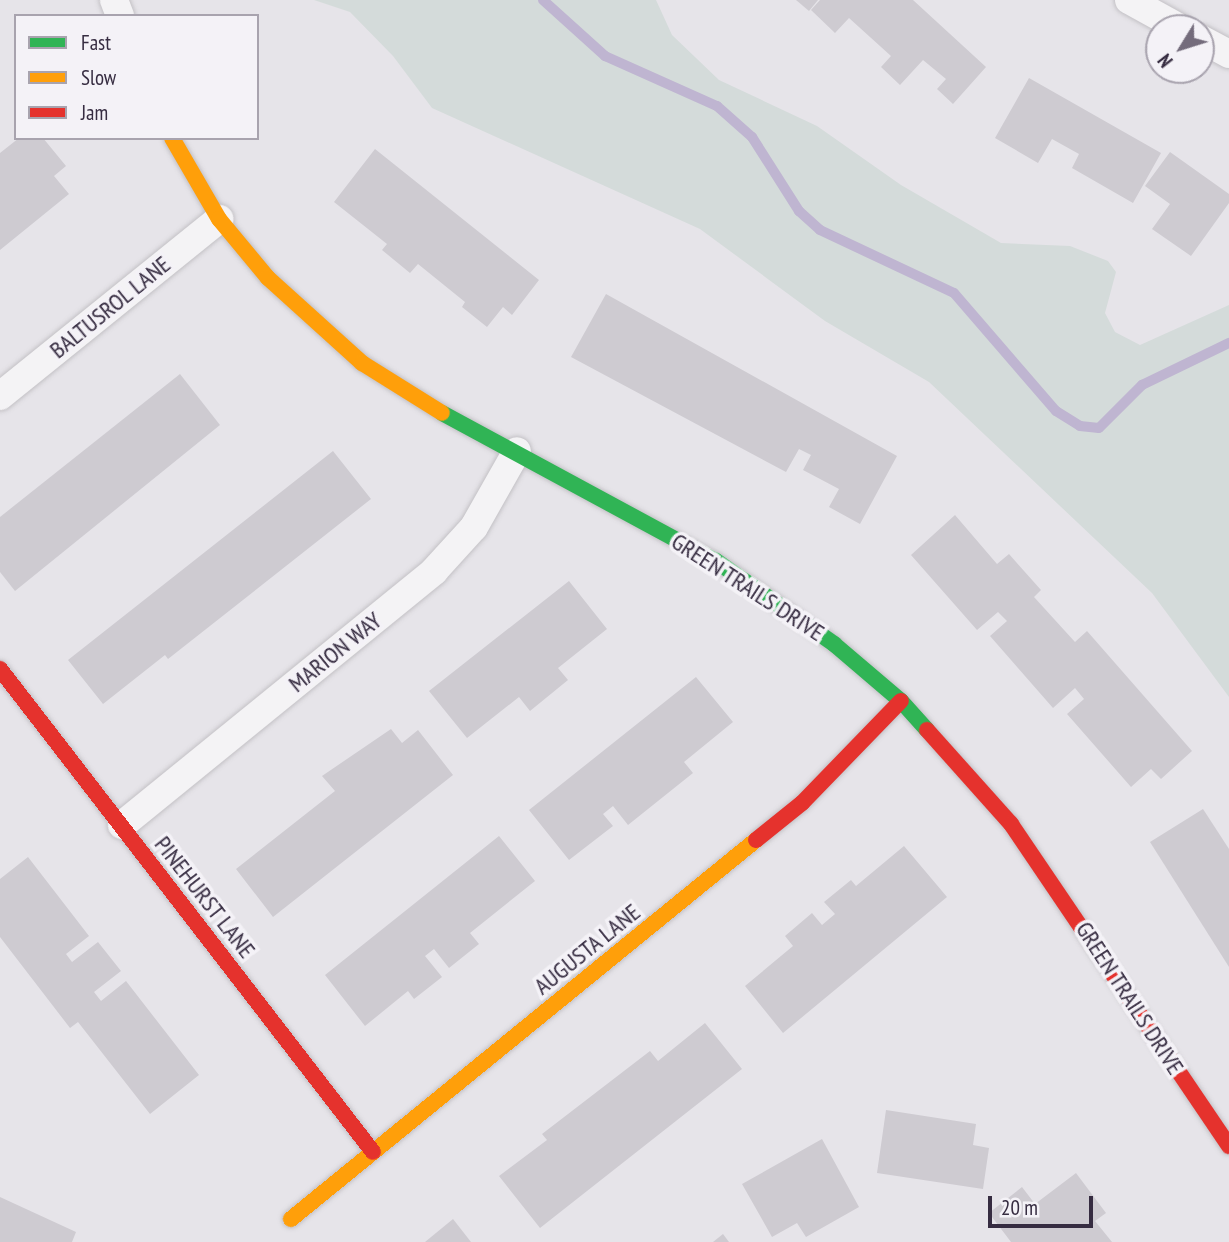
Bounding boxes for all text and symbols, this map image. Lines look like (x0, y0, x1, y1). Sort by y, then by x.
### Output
legend (14, 14, 259, 140)
north arrow (1145, 14, 1215, 84)
text: Fast (81, 29, 111, 56)
text: N (1152, 49, 1178, 72)
text: Slow (81, 64, 116, 91)
text: Jam (81, 99, 108, 126)
street label: BALTUSROL LANE (44, 249, 176, 365)
street label: GREEN TRAILS DRIVE (666, 527, 830, 647)
street label: MARION WAY (283, 606, 387, 698)
street label: PINEHURST LANE (148, 830, 262, 964)
street label: AUGUSTA LANE (528, 897, 646, 1001)
street label: GREEN TRAILS DRIVE (1070, 916, 1190, 1080)
scale bar (991, 1182, 1096, 1226)
text: 20 m (1001, 1194, 1038, 1221)

